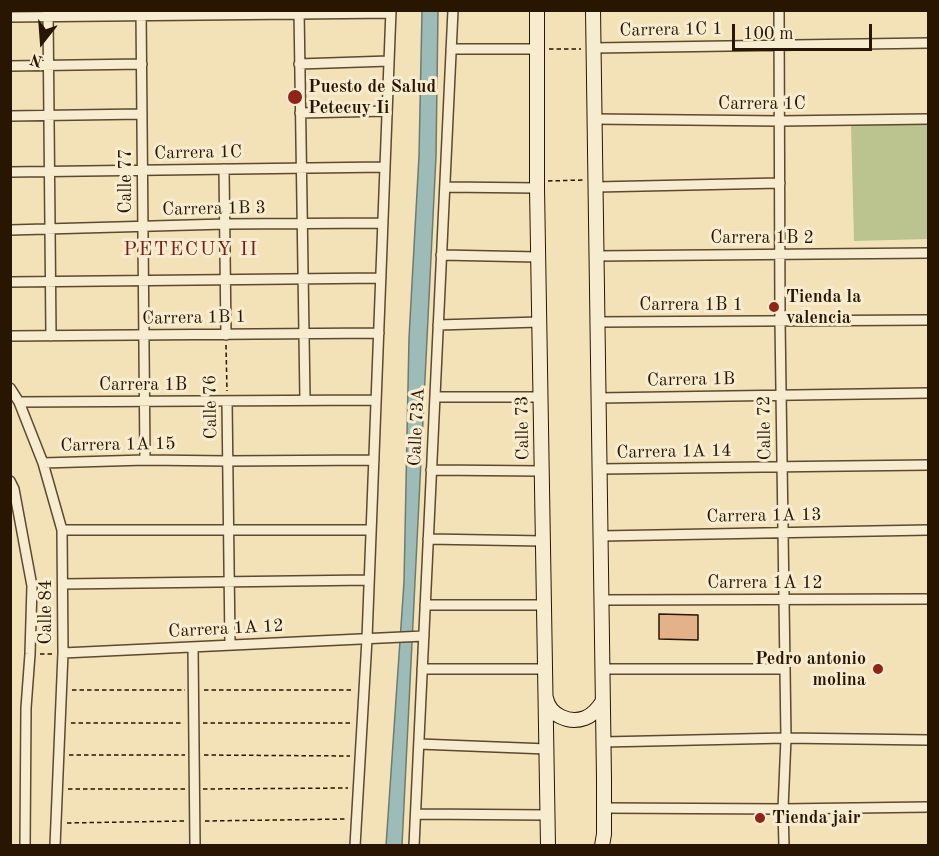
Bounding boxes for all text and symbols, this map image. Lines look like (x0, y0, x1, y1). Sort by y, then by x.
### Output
north arrow (12, 12, 72, 72)
scale bar (735, 12, 874, 50)
street label: Carrera 1C 1 (619, 18, 723, 42)
text: 100 m (743, 25, 794, 43)
text: N (29, 50, 45, 69)
place label: Puesto de Salud Petecuy Ii (308, 76, 436, 118)
marker: Puesto de Salud Petecuy Ii (286, 88, 304, 106)
street label: Carrera 1C (718, 93, 806, 115)
street label: Carrera 1C (154, 141, 242, 165)
street label: Calle 77 (115, 149, 137, 213)
street label: Carrera 1B 3 (162, 197, 266, 221)
street label: Carrera 1B 2 (710, 227, 814, 249)
district label: PETECUY II (123, 238, 259, 262)
place label: Tienda la valencia (786, 286, 861, 328)
street label: Carrera 1B 1 (639, 294, 743, 316)
marker: Tienda la valencia (767, 300, 781, 314)
street label: Carrera 1B 1 (142, 306, 246, 330)
street label: Carrera 1B (647, 368, 735, 392)
street label: Carrera 1B (99, 374, 187, 396)
street label: Calle 76 (200, 374, 222, 440)
street label: Calle 73A (404, 387, 430, 467)
street label: Calle 73 (512, 395, 534, 461)
street label: Calle 72 (754, 395, 776, 461)
street label: Carrera 1A 15 (60, 433, 176, 457)
street label: Carrera 1A 14 (616, 440, 732, 464)
street label: Carrera 1A 13 (706, 504, 822, 528)
street label: Carrera 1A 12 (707, 572, 823, 594)
street label: Calle 84 (35, 580, 57, 644)
street label: Carrera 1A 12 (168, 615, 284, 643)
place label: Pedro antonio molina (755, 648, 866, 690)
marker: Pedro antonio molina (871, 662, 885, 676)
place label: Tienda jair (772, 807, 861, 829)
marker: Tienda jair (753, 811, 767, 825)

